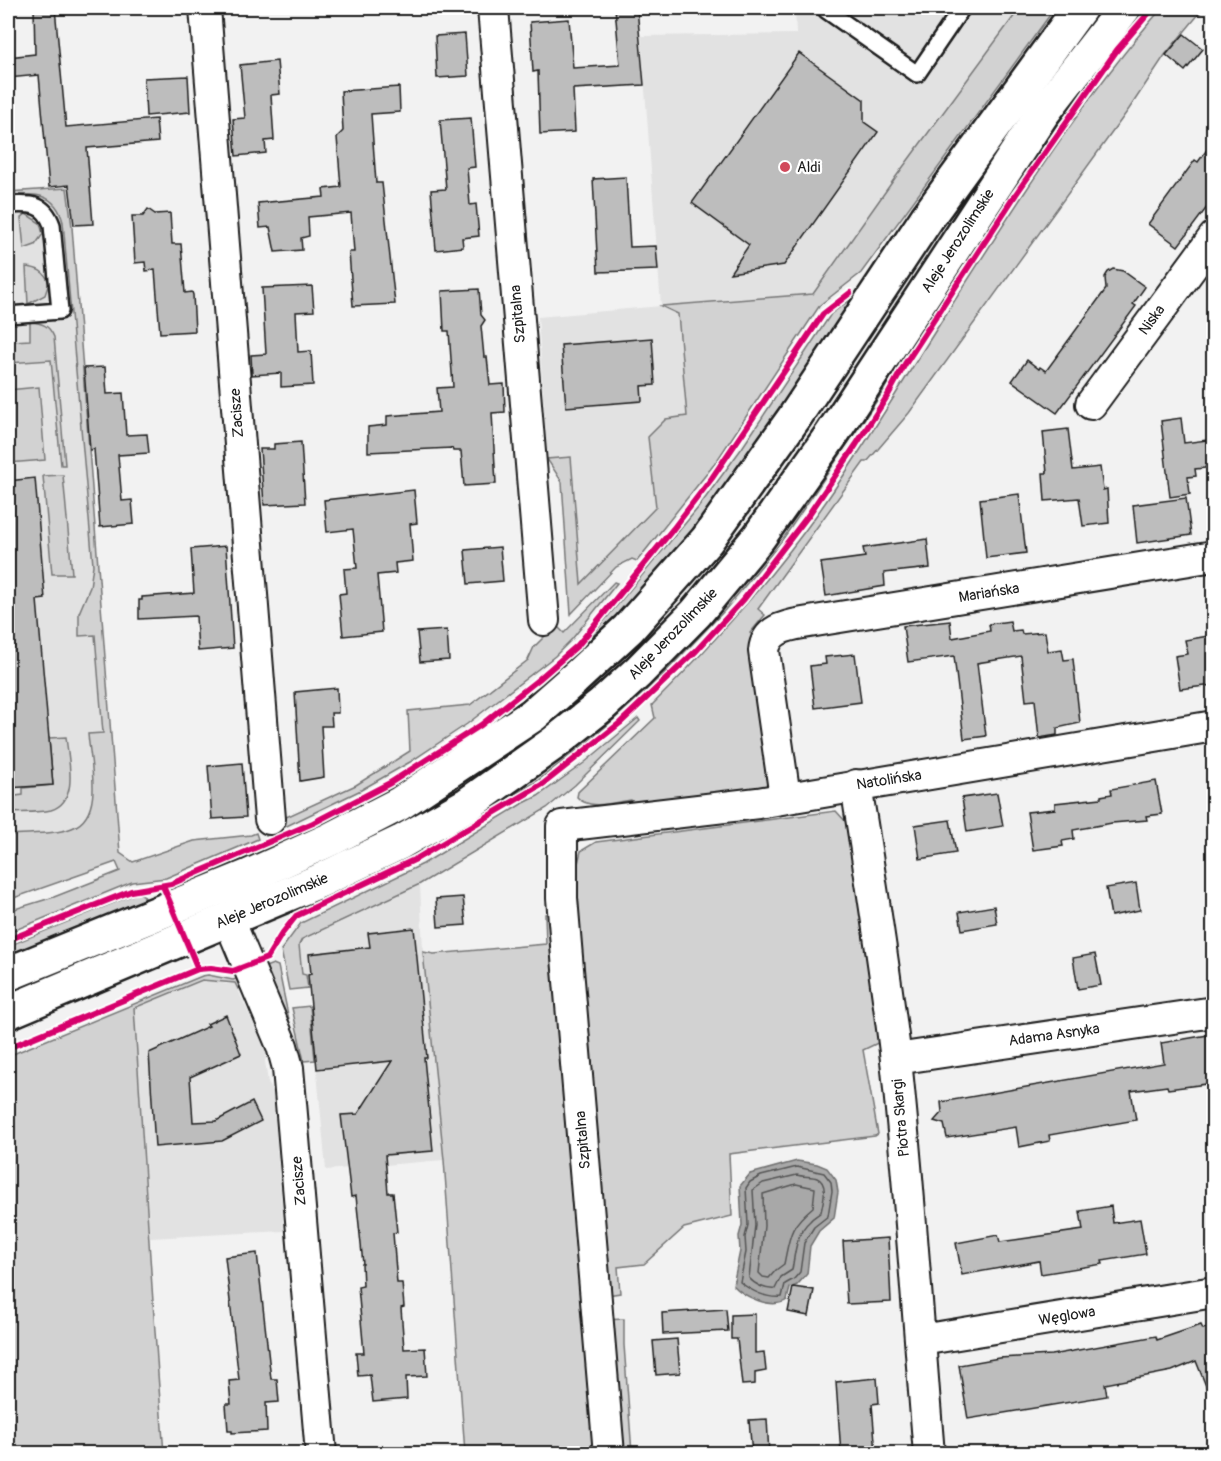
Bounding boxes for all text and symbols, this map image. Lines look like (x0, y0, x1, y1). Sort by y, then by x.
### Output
place label: Aldi (797, 158, 821, 177)
marker: Aldi (778, 160, 792, 174)
street label: Aleje Jerozolimskie (917, 185, 999, 297)
street label: Szpitalna (506, 284, 530, 344)
street label: Niska (1135, 301, 1169, 339)
street label: Zacisze (226, 387, 248, 438)
street label: Mariańska (957, 579, 1021, 607)
street label: Aleje Jerozolimskie (624, 584, 722, 684)
street label: Natolińska (855, 765, 923, 795)
street label: Aleje Jerozolimskie (213, 869, 332, 933)
street label: Adama Asnyka (1007, 1019, 1101, 1051)
street label: Piotra Skargi (888, 1078, 914, 1158)
street label: Szpitalna (571, 1110, 595, 1170)
street label: Zacisze (287, 1155, 311, 1206)
street label: Węglowa (1037, 1302, 1097, 1330)

